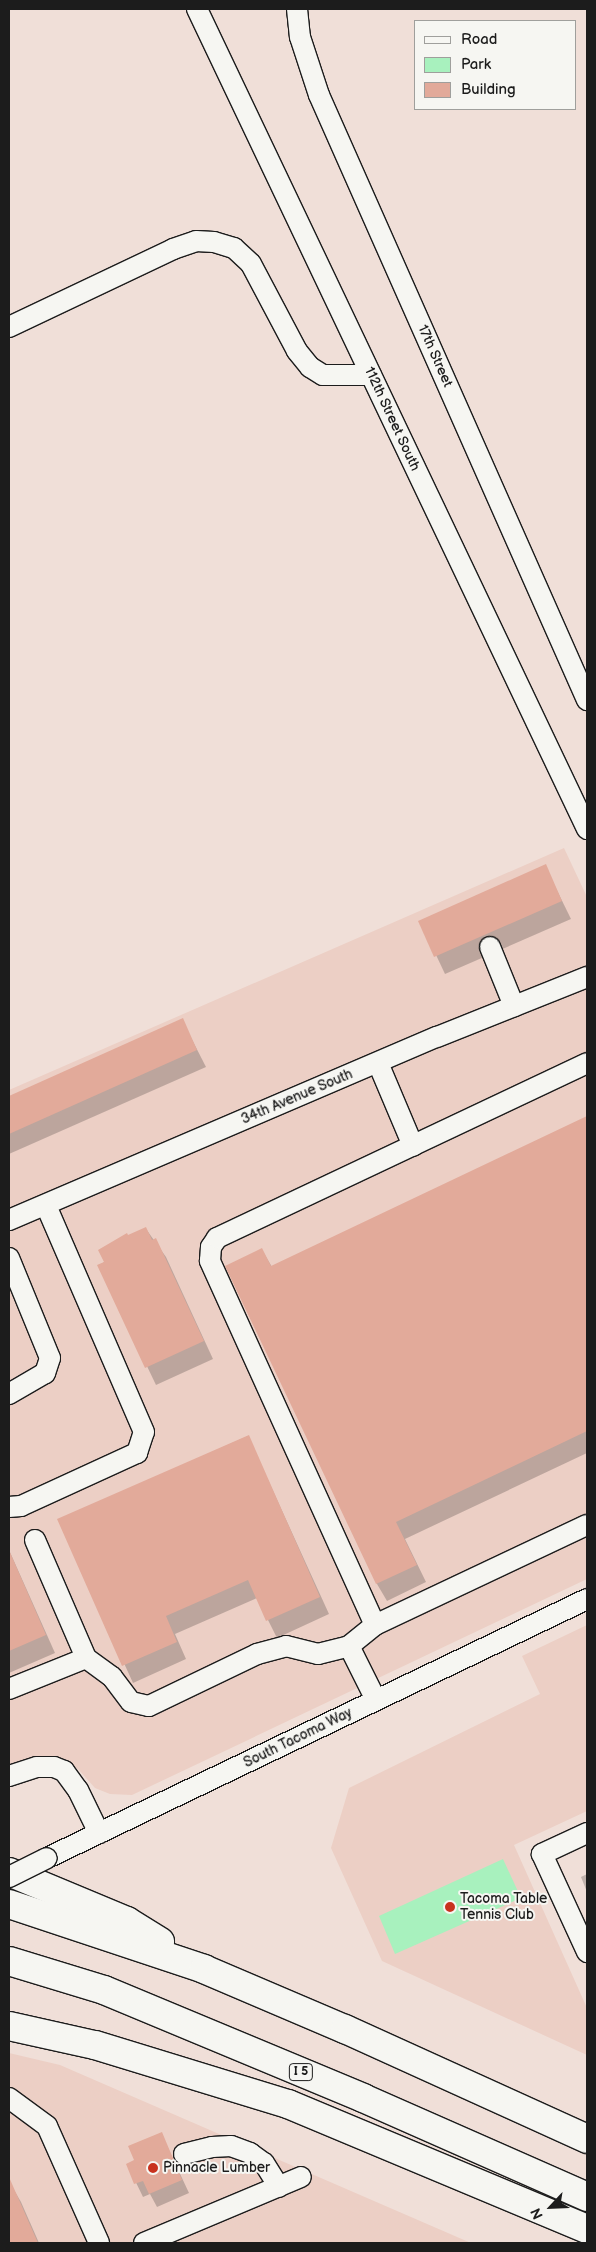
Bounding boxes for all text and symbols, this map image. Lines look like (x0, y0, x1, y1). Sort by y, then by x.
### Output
legend (414, 20, 576, 110)
text: Road (461, 30, 497, 49)
text: Park (461, 55, 491, 74)
text: Building (461, 80, 516, 99)
street label: 17th Street (414, 322, 456, 390)
street label: 112th Street South (360, 364, 424, 474)
street label: 34th Avenue South (239, 1066, 355, 1128)
street label: South Tacoma Way (241, 1704, 355, 1772)
place label: Tacoma Table Tennis Club (460, 1891, 548, 1924)
marker: Tacoma Table Tennis Club (444, 1901, 456, 1913)
road number: I 5 (288, 2062, 314, 2082)
place label: Pinnacle Lumber (163, 2160, 270, 2176)
marker: Pinnacle Lumber (147, 2162, 159, 2174)
north arrow (526, 2182, 576, 2232)
text: N (527, 2205, 547, 2222)

